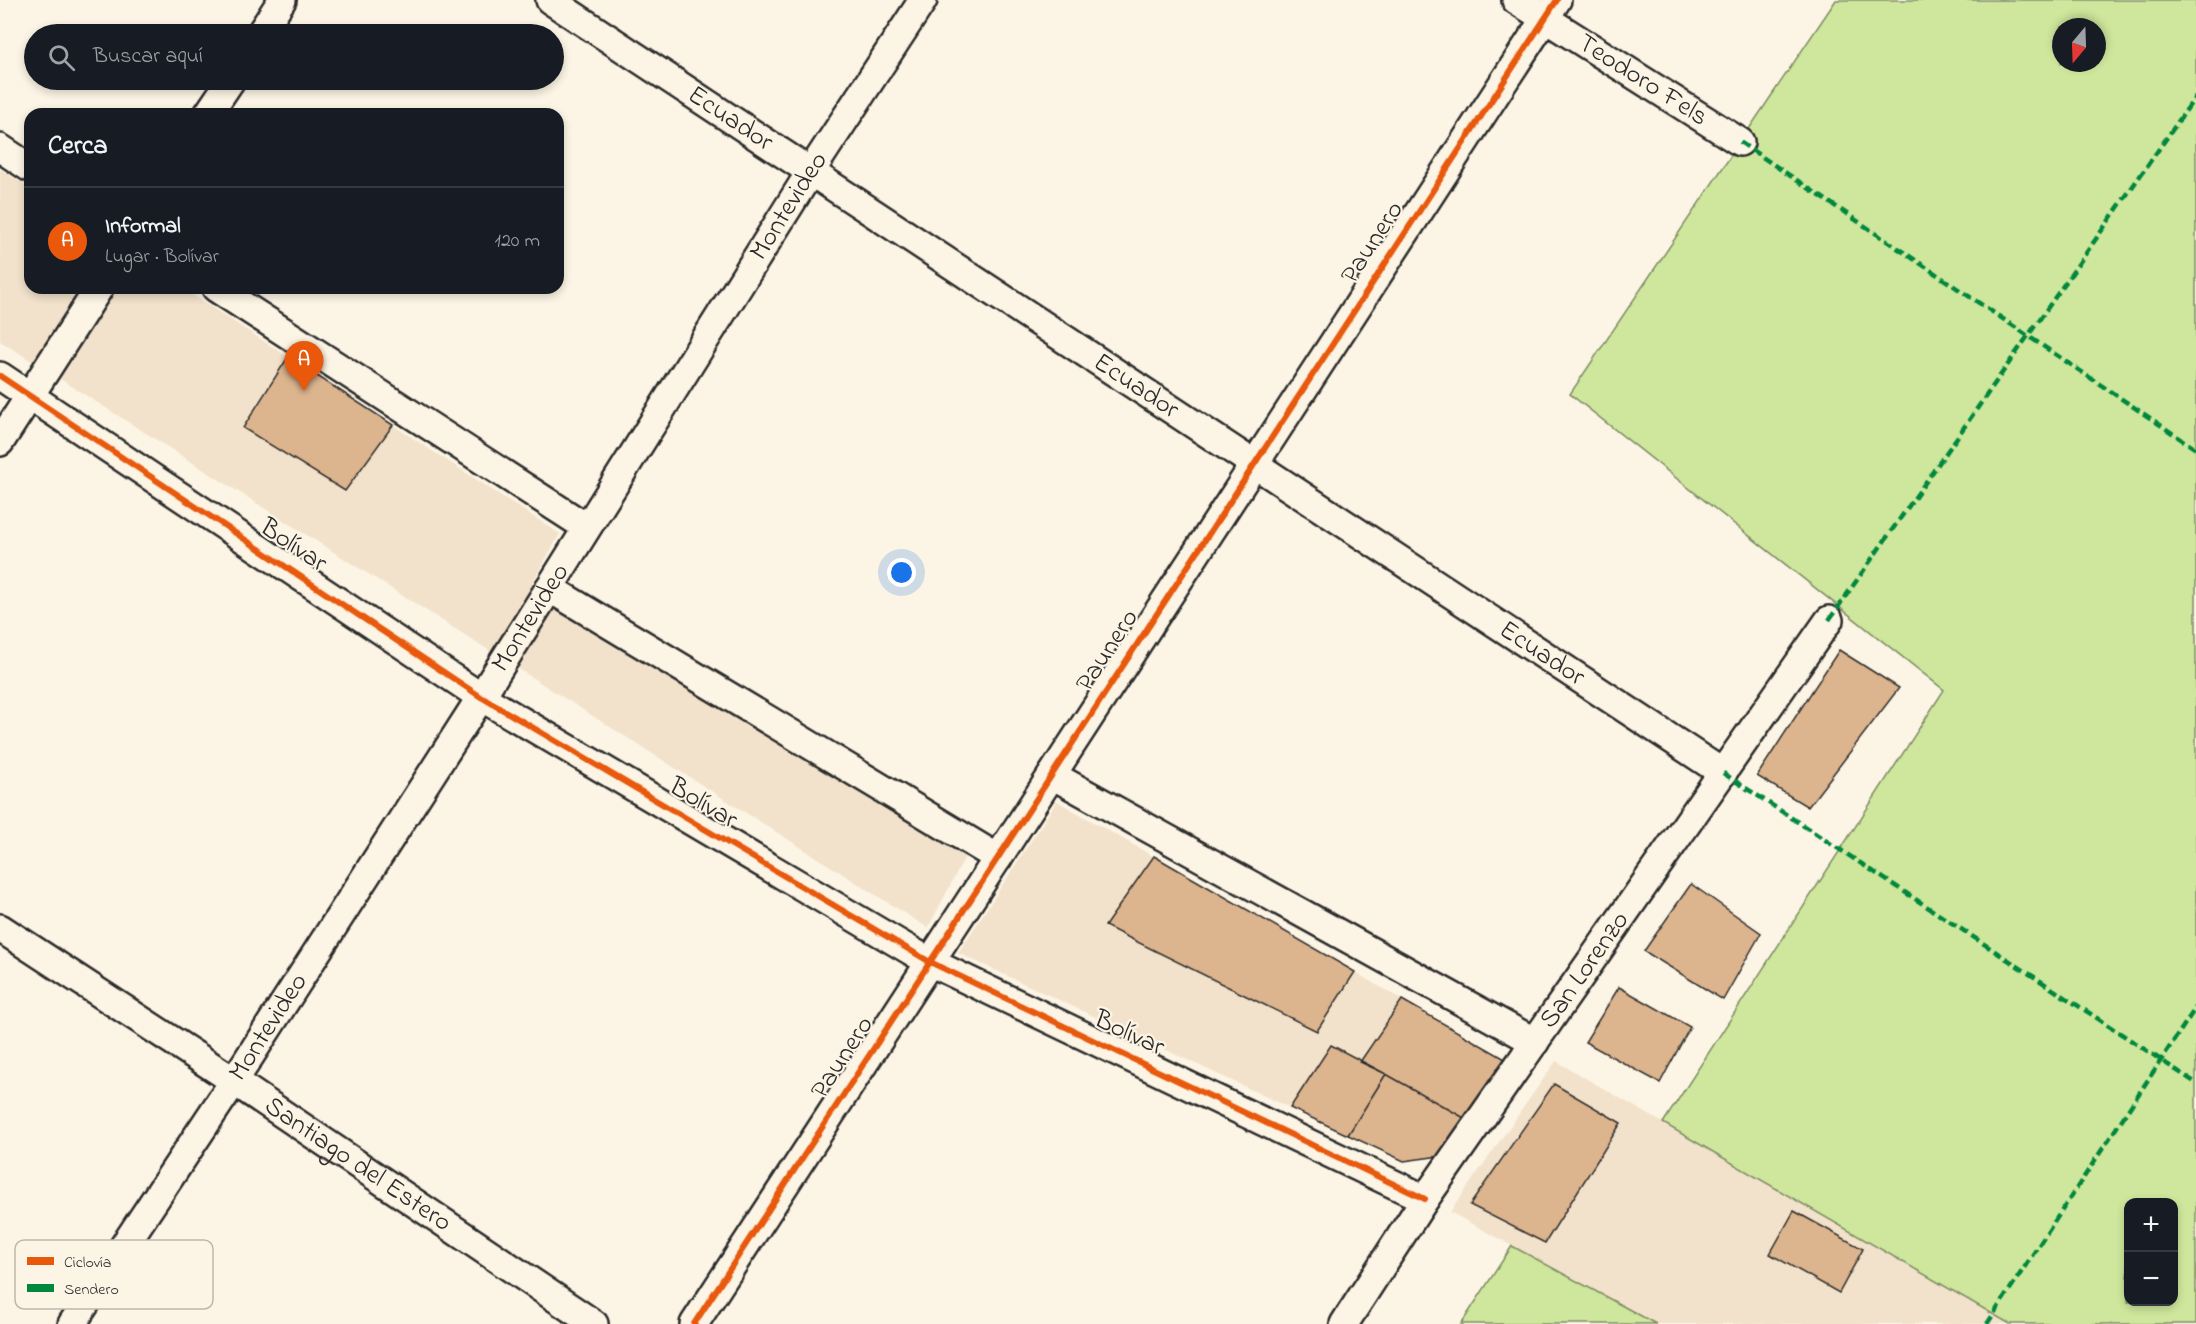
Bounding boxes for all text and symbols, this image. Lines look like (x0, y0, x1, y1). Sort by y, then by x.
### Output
north arrow (2052, 18, 2106, 72)
search box (24, 24, 564, 90)
street label: Teodoro Fels (1570, 24, 1716, 136)
icon: search (45, 41, 78, 74)
text: Buscar aquí (93, 41, 203, 73)
street label: Ecuador (680, 76, 782, 162)
text: Cerca (48, 128, 108, 166)
street label: Montevideo (740, 144, 838, 268)
street label: Paunero (1332, 194, 1414, 292)
text: Informal (105, 211, 181, 243)
text: A (61, 227, 74, 256)
text: 120 m (495, 227, 540, 256)
text: Lugar · Bolívar (105, 243, 219, 272)
pin: A (284, 342, 324, 391)
street label: Ecuador (1085, 344, 1187, 429)
street label: Bolívar (251, 509, 335, 583)
street label: Montevideo (482, 556, 579, 680)
your location (887, 558, 916, 587)
street label: Paunero (1067, 602, 1149, 700)
street label: Ecuador (1491, 611, 1593, 697)
street label: Bolívar (660, 768, 745, 840)
street label: San Lorenzo (1530, 904, 1639, 1037)
street label: Montevideo (219, 966, 318, 1089)
street label: Bolívar (1086, 1000, 1171, 1068)
street label: Paunero (802, 1009, 884, 1107)
street label: Santiago del Estero (256, 1087, 460, 1242)
map controls (2124, 1198, 2178, 1306)
button: + (2124, 1198, 2178, 1252)
legend (15, 1240, 213, 1309)
text: Ciclovía (64, 1251, 111, 1275)
button: − (2124, 1252, 2178, 1306)
text: Sendero (64, 1278, 119, 1302)

